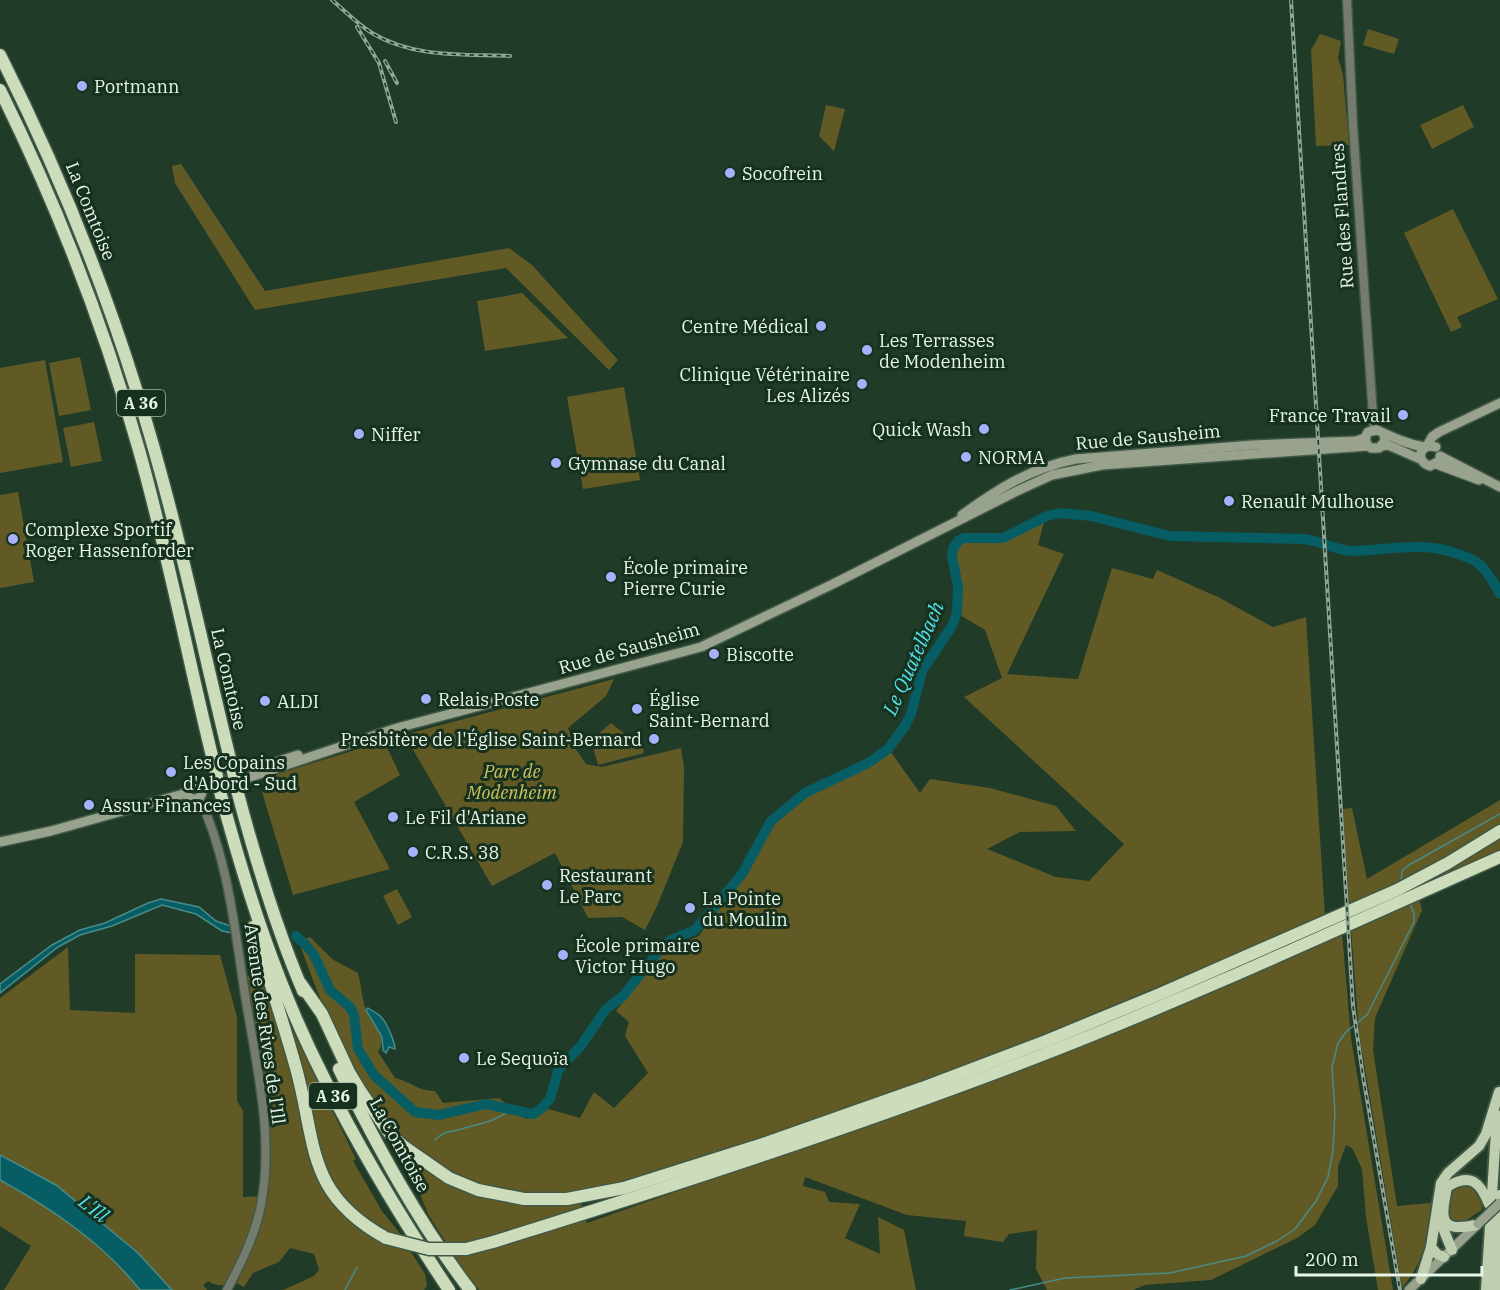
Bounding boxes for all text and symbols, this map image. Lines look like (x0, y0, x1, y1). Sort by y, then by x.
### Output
place label: Portmann (94, 75, 180, 98)
marker: Portmann (75, 79, 89, 93)
street label: Rue des Flandres (1325, 142, 1359, 290)
street label: La Comtoise (61, 158, 121, 264)
place label: Socofrein (742, 162, 823, 185)
marker: Socofrein (723, 166, 737, 180)
place label: Centre Médical (682, 315, 809, 338)
marker: Centre Médical (814, 319, 828, 333)
place label: Les Terrasses de Modenheim (879, 329, 1006, 373)
marker: Les Terrasses de Modenheim (860, 343, 874, 357)
place label: Clinique Vétérinaire Les Alizés (679, 363, 850, 407)
marker: Clinique Vétérinaire Les Alizés (855, 377, 869, 391)
road number: A 36 (117, 390, 165, 416)
place label: France Travail (1269, 404, 1391, 427)
marker: France Travail (1396, 408, 1410, 422)
place label: Quick Wash (872, 418, 972, 441)
street label: Rue de Sausheim (1074, 419, 1222, 455)
marker: Quick Wash (977, 422, 991, 436)
place label: Niffer (371, 423, 421, 446)
marker: Niffer (352, 427, 366, 441)
place label: NORMA (978, 446, 1046, 469)
marker: NORMA (959, 450, 973, 464)
place label: Gymnase du Canal (568, 452, 726, 475)
marker: Gymnase du Canal (549, 456, 563, 470)
place label: Renault Mulhouse (1241, 490, 1394, 513)
marker: Renault Mulhouse (1222, 494, 1236, 508)
place label: Complexe Sportif Roger Hassenforder (25, 518, 194, 562)
marker: Complexe Sportif Roger Hassenforder (6, 532, 20, 546)
place label: École primaire Pierre Curie (623, 556, 748, 600)
marker: École primaire Pierre Curie (604, 570, 618, 584)
water label: Le Quatelbach (876, 597, 950, 720)
street label: Rue de Sausheim (556, 617, 702, 679)
street label: La Comtoise (206, 626, 252, 732)
place label: Biscotte (726, 643, 794, 666)
marker: Biscotte (707, 647, 721, 661)
place label: Relais Poste (438, 688, 539, 711)
place label: Église Saint-Bernard (649, 688, 770, 732)
place label: ALDI (277, 690, 319, 713)
marker: Relais Poste (419, 692, 433, 706)
marker: ALDI (258, 694, 272, 708)
marker: Église Saint-Bernard (630, 702, 644, 716)
place label: Presbitère de l'Église Saint-Bernard (340, 728, 642, 751)
marker: Presbitère de l'Église Saint-Bernard (647, 732, 661, 746)
place label: Les Copains d'Abord - Sud (183, 751, 297, 795)
park label: Parc de Modenheim (466, 760, 557, 804)
marker: Les Copains d'Abord - Sud (164, 765, 178, 779)
place label: Assur Finances (101, 794, 231, 817)
marker: Assur Finances (82, 798, 96, 812)
place label: Le Fil d'Ariane (405, 806, 526, 829)
marker: Le Fil d'Ariane (386, 810, 400, 824)
place label: C.R.S. 38 (425, 841, 499, 864)
marker: C.R.S. 38 (406, 845, 420, 859)
place label: Restaurant Le Parc (559, 864, 652, 908)
marker: Restaurant Le Parc (540, 878, 554, 892)
place label: La Pointe du Moulin (702, 887, 788, 931)
marker: La Pointe du Moulin (683, 901, 697, 915)
street label: Avenue des Rives de l'Ill (240, 922, 290, 1126)
place label: École primaire Victor Hugo (575, 934, 700, 978)
marker: École primaire Victor Hugo (556, 948, 570, 962)
place label: Le Sequoïa (476, 1047, 569, 1070)
marker: Le Sequoïa (457, 1051, 471, 1065)
road number: A 36 (309, 1083, 357, 1109)
street label: La Comtoise (365, 1094, 435, 1196)
water label: L'Ill (73, 1187, 115, 1228)
scale bar (1296, 1239, 1482, 1277)
text: 200 m (1305, 1248, 1359, 1271)

